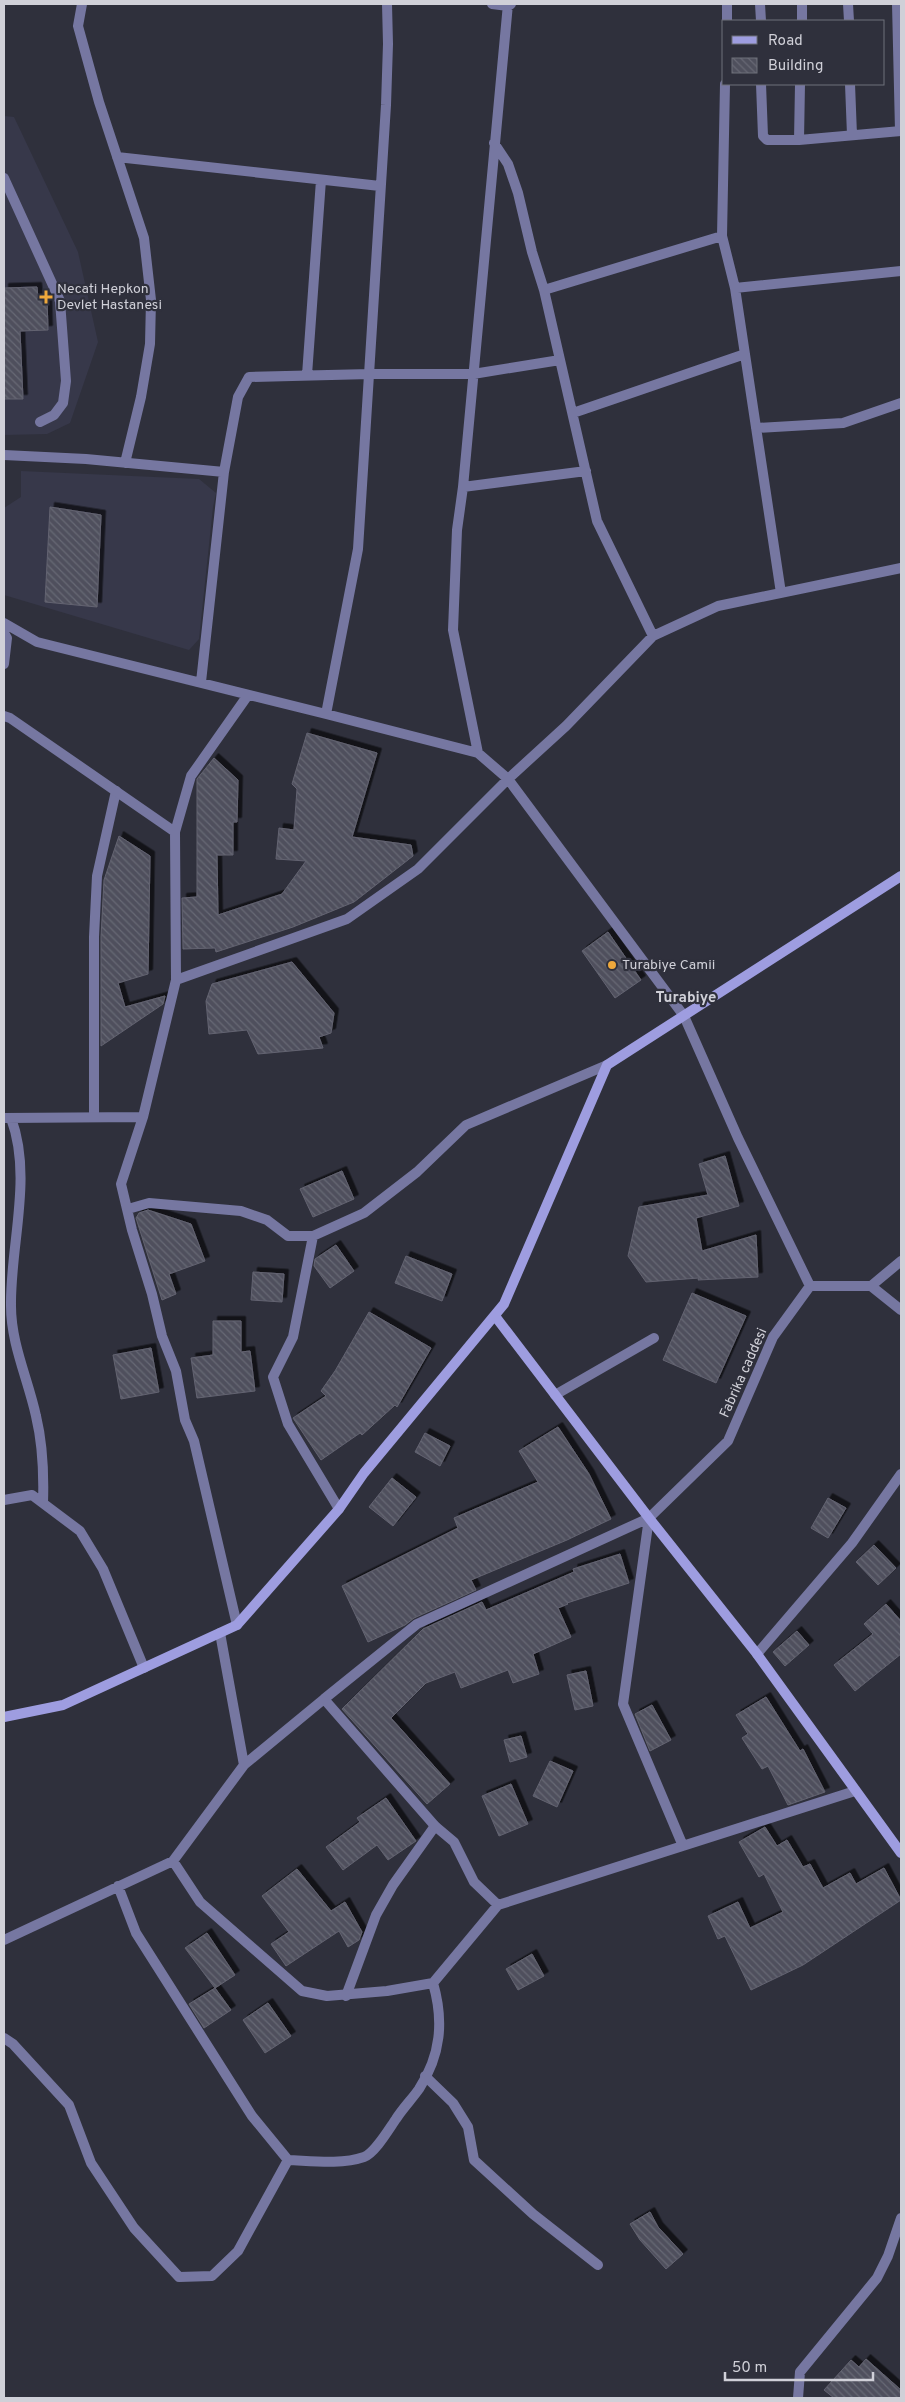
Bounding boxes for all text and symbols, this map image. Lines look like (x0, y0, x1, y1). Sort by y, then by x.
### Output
legend (722, 20, 885, 85)
text: Road (768, 32, 803, 51)
text: Building (768, 57, 823, 76)
place label: Necati Hepkon Devlet Hastanesi (57, 281, 162, 314)
marker: Necati Hepkon Devlet Hastanesi (39, 290, 53, 304)
place label: Turabiye Camii (622, 957, 715, 974)
marker: Turabiye Camii (606, 959, 618, 971)
district label: Turabiye (656, 989, 716, 1008)
street label: Fabrika caddesi (717, 1326, 771, 1420)
scale bar (725, 2350, 872, 2382)
text: 50 m (732, 2359, 767, 2378)

